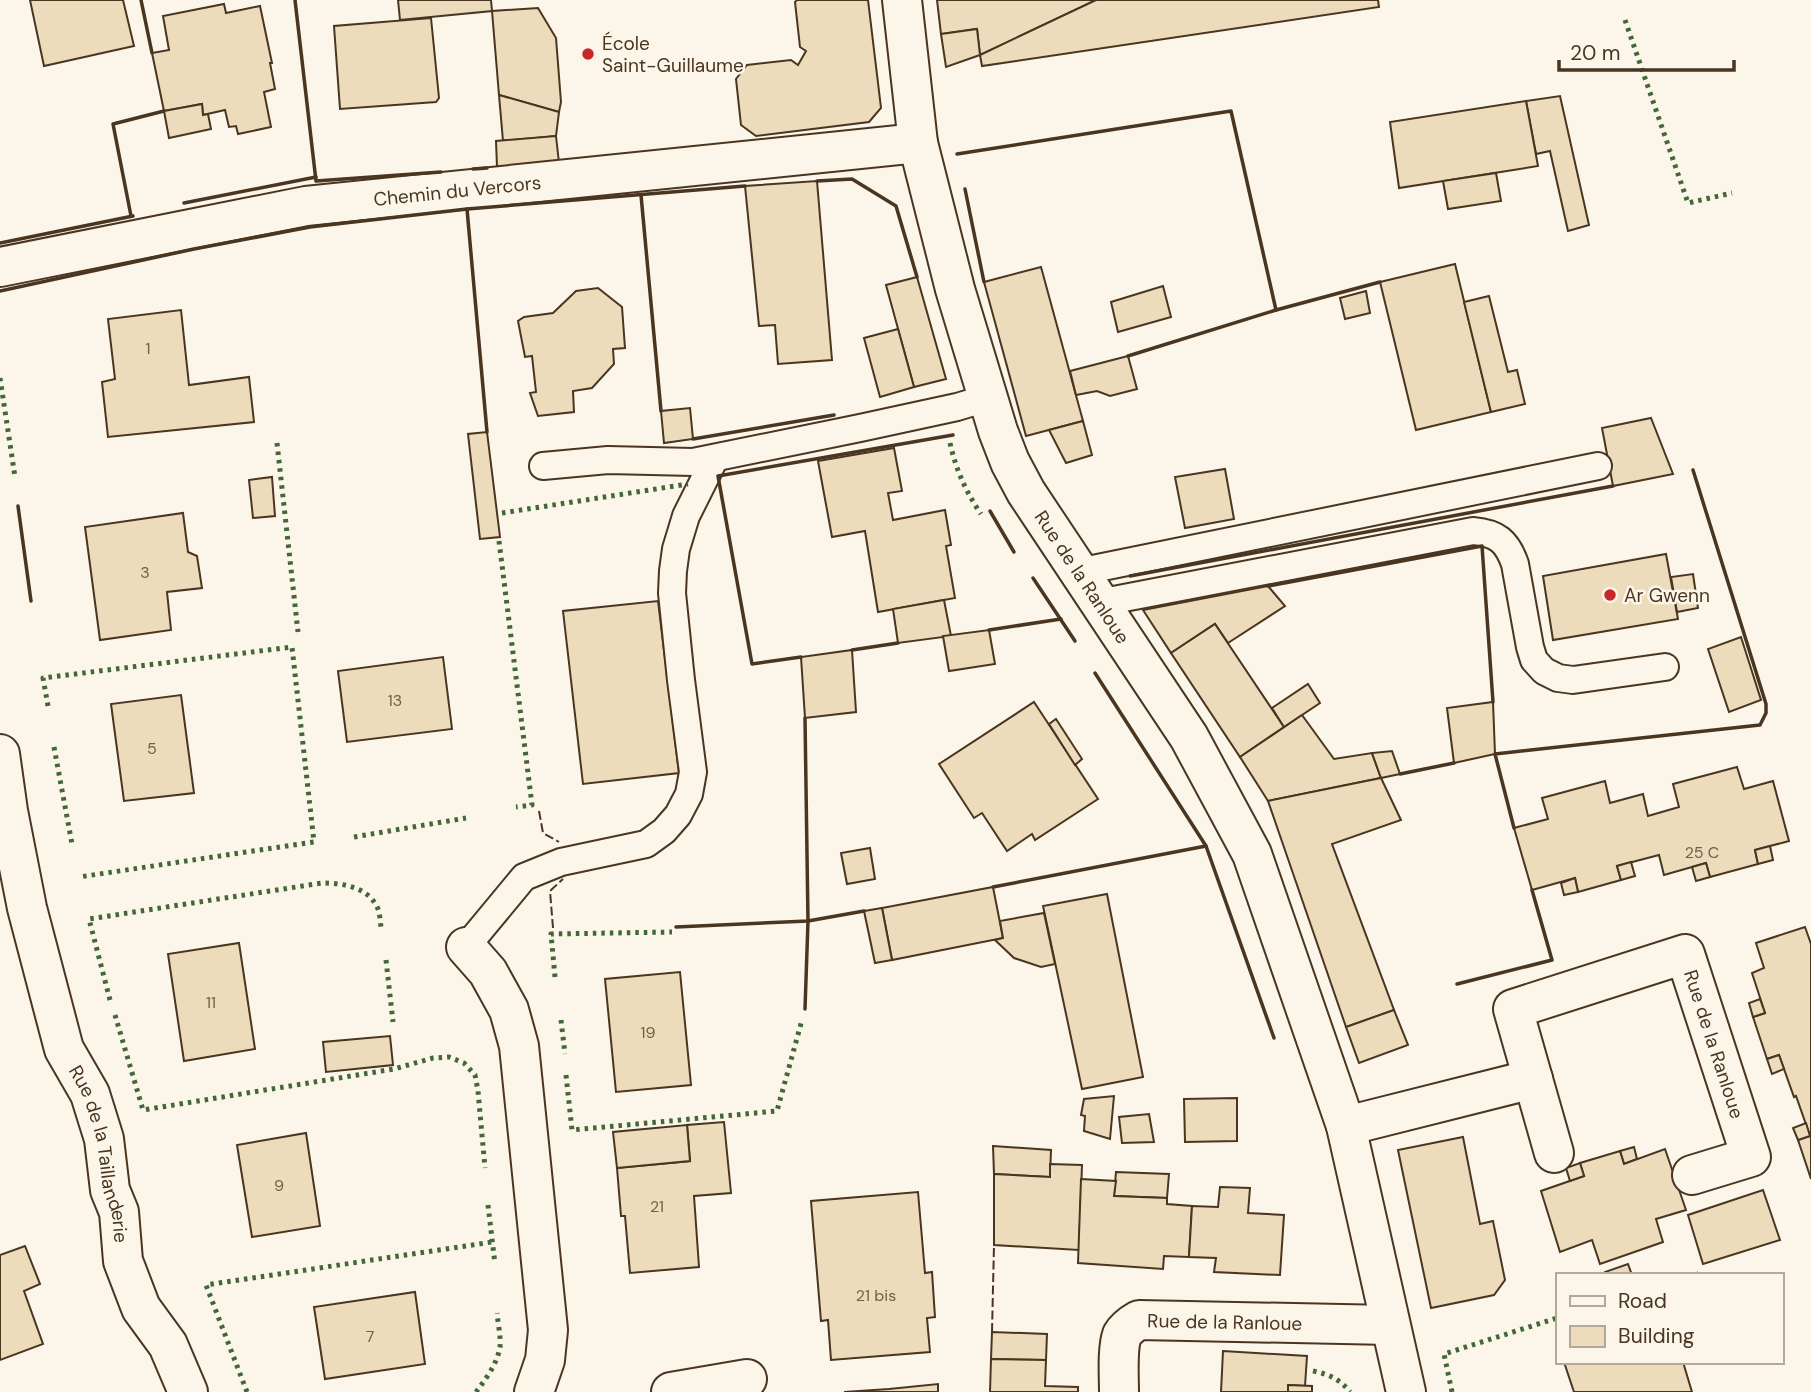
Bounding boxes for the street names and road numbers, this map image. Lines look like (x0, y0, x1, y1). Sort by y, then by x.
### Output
street label: Chemin du Vercors (372, 169, 542, 211)
street label: Rue de la Ranloue (1029, 505, 1136, 648)
street label: Rue de la Ranloue (1678, 966, 1750, 1122)
street label: Rue de la Taillanderie (63, 1061, 134, 1244)
street label: Rue de la Ranloue (1147, 1308, 1302, 1336)

